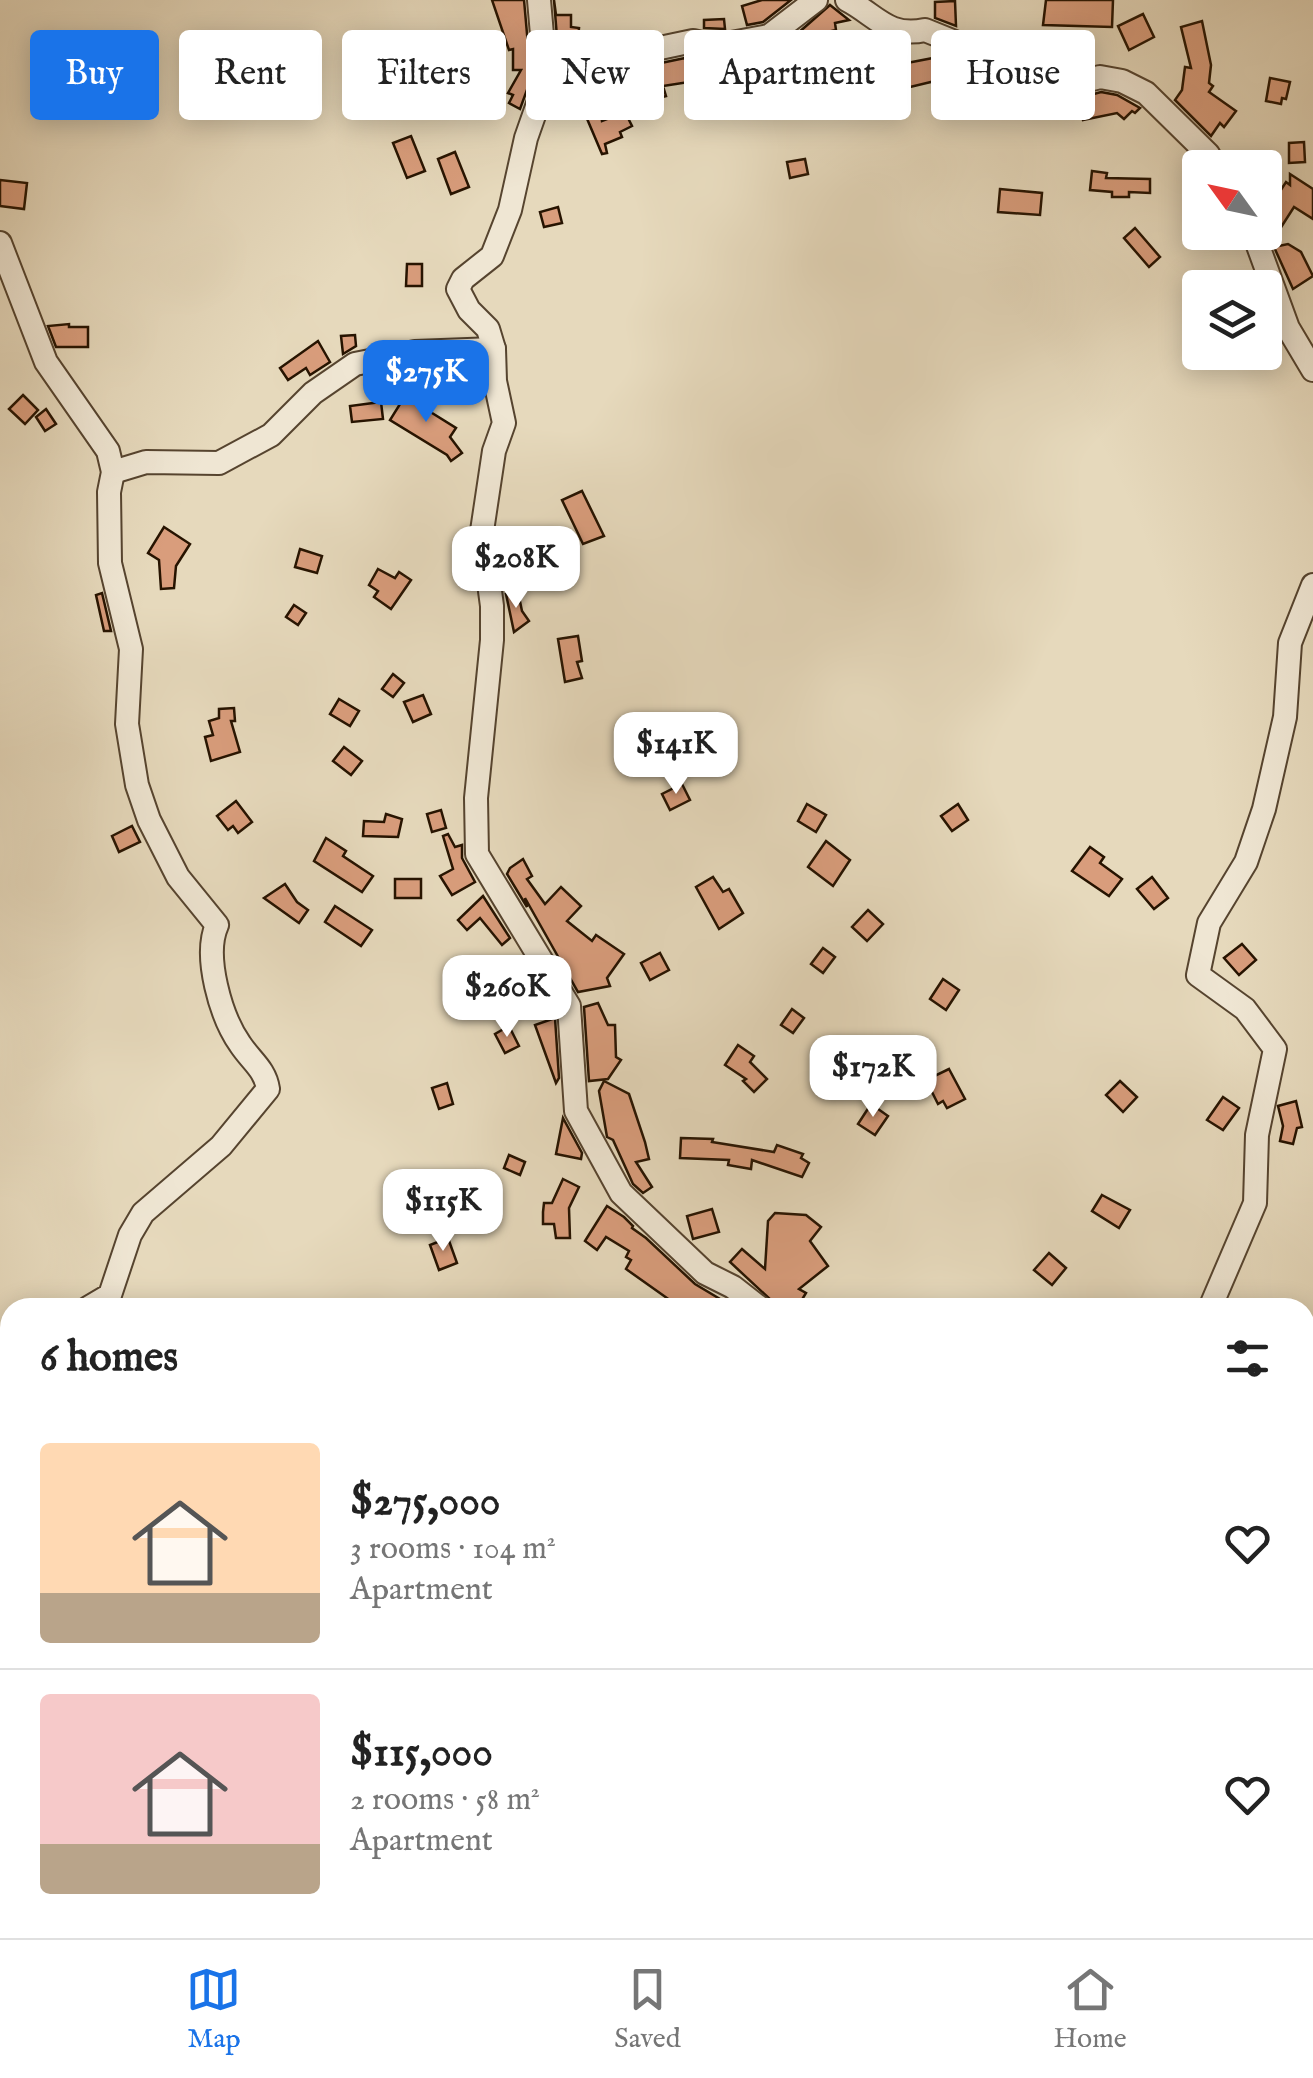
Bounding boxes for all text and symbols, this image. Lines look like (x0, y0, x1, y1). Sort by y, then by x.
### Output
chip: Buy (30, 30, 159, 120)
chip: Rent (179, 30, 322, 120)
chip: Filters (342, 30, 506, 120)
chip: New (526, 30, 664, 120)
chip: Apartment (684, 30, 911, 120)
chip: House (931, 30, 1095, 120)
north arrow (1182, 150, 1282, 250)
map controls (1182, 150, 1282, 370)
button: layers (1182, 270, 1282, 370)
pin: $275K (356, 340, 496, 425)
text: $275K (385, 352, 467, 393)
pin: $208K (446, 526, 586, 611)
text: $208K (474, 538, 558, 579)
pin: $141K (606, 712, 746, 797)
text: $141K (636, 724, 716, 765)
pin: $260K (437, 955, 577, 1040)
text: $260K (464, 967, 550, 1008)
pin: $172K (803, 1035, 943, 1120)
text: $172K (832, 1047, 914, 1088)
pin: $115K (373, 1169, 513, 1254)
text: $115K (405, 1181, 481, 1222)
icon: filters (1220, 1331, 1275, 1386)
text: 6 homes (40, 1332, 178, 1385)
text: $275,000 (350, 1476, 500, 1529)
icon: home (120, 1483, 240, 1603)
icon: heart (1220, 1516, 1275, 1571)
text: 3 rooms · 104 m² (350, 1529, 556, 1570)
text: Apartment (350, 1570, 493, 1611)
text: $115,000 (350, 1727, 493, 1780)
icon: home (120, 1734, 240, 1854)
icon: heart (1220, 1767, 1275, 1822)
text: 2 rooms · 58 m² (350, 1780, 540, 1821)
text: Apartment (350, 1821, 493, 1862)
tab: Map (186, 1962, 241, 2057)
tab: Saved (614, 1962, 681, 2057)
tab: Home (1053, 1962, 1127, 2057)

